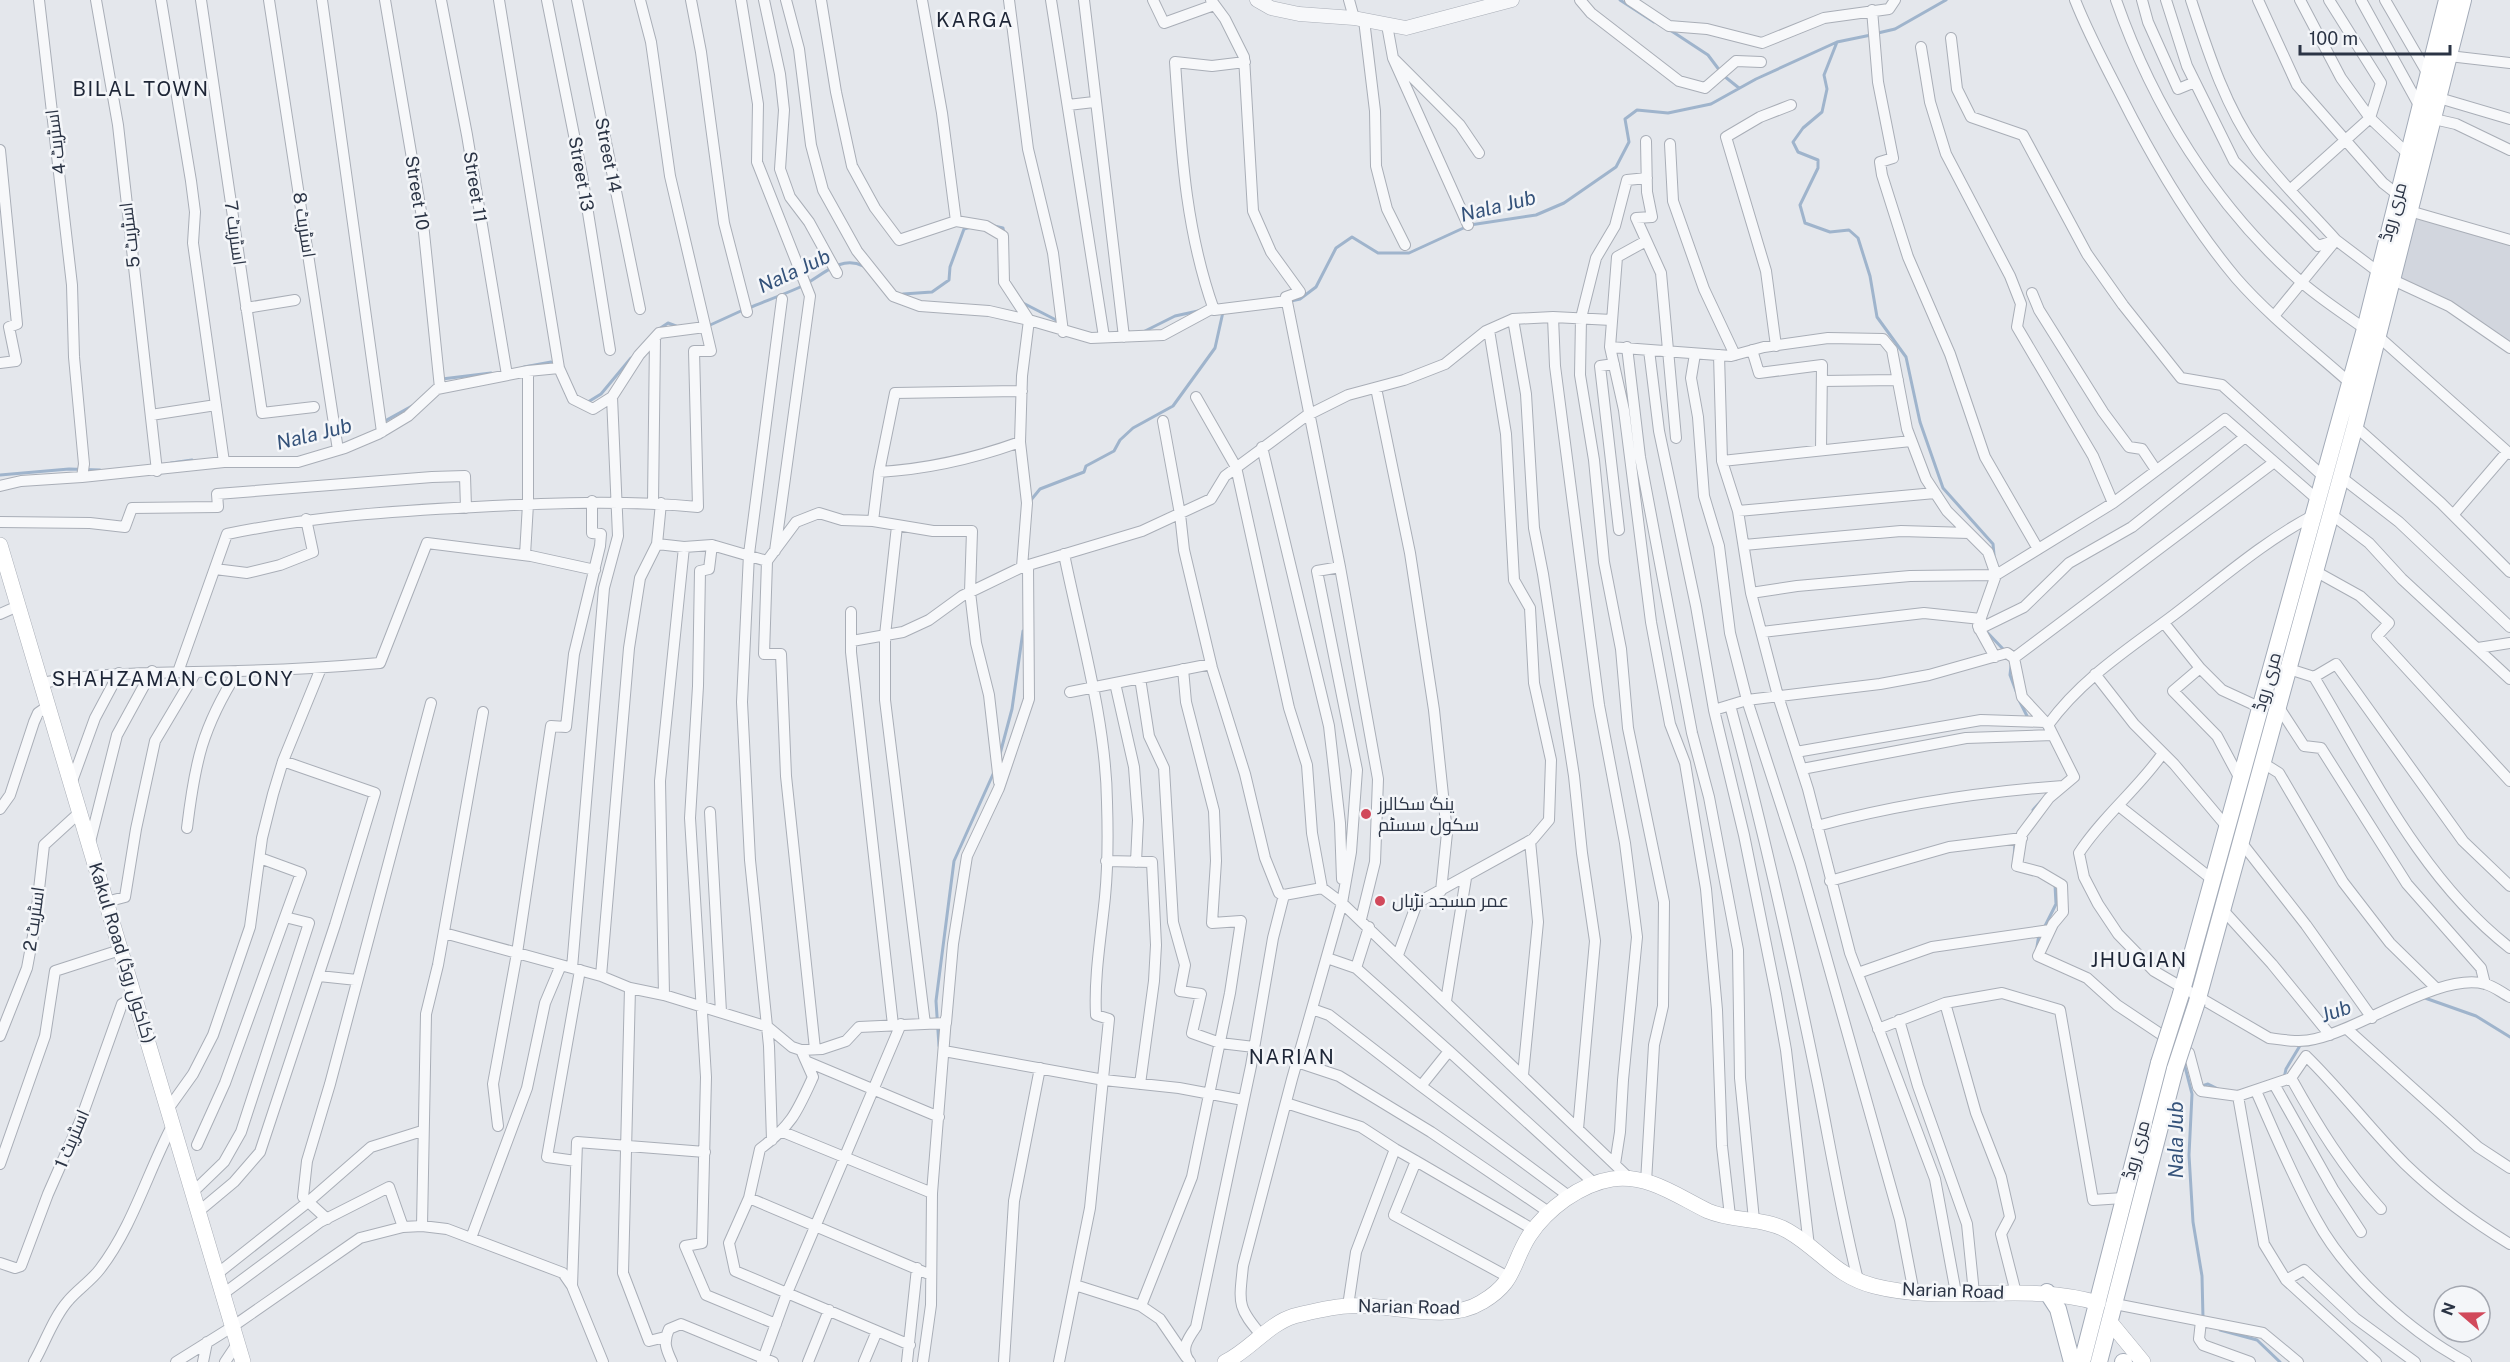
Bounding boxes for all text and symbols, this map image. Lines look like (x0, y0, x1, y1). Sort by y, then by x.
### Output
district label: KARGA (936, 8, 1014, 32)
scale bar (2300, 18, 2450, 56)
text: 100 m (2309, 28, 2358, 49)
district label: BILAL TOWN (73, 77, 209, 101)
street label: اسٹریٹ 4 (41, 108, 71, 176)
street label: Street 14 (591, 116, 626, 194)
street label: Street 13 (565, 135, 598, 213)
street label: Street 11 (460, 150, 491, 224)
street label: Street 10 (401, 154, 434, 232)
street label: مری روڈ (2375, 180, 2411, 244)
water label: Nala Jub (1458, 185, 1538, 227)
street label: اسٹریٹ 8 (288, 191, 320, 259)
street label: اسٹریٹ 7 (220, 199, 250, 267)
street label: اسٹریٹ 5 (115, 201, 145, 269)
water label: Nala Jub (754, 244, 834, 298)
water label: Nala Jub (274, 413, 354, 455)
street label: مری روڈ (2248, 650, 2286, 714)
district label: SHAHZAMAN COLONY (52, 667, 294, 691)
place label: ینگ سکالرز سکول سسٹم (1377, 793, 1479, 837)
marker: ینگ سکالرز سکول سسٹم (1359, 807, 1373, 821)
street label: Kakul Road (کاکول روڈ) (84, 860, 160, 1046)
street label: اسٹریٹ 2 (19, 885, 49, 953)
place label: عمر مسجد نڑیاں (1392, 890, 1509, 912)
marker: عمر مسجد نڑیاں (1373, 894, 1387, 908)
district label: JHUGIAN (2090, 948, 2188, 972)
water label: Jub (2318, 995, 2354, 1027)
district label: NARIAN (1249, 1045, 1335, 1069)
water label: Nala Jub (2164, 1101, 2188, 1179)
street label: اسٹریٹ 1 (50, 1106, 94, 1172)
street label: مری روڈ (2118, 1118, 2154, 1182)
street label: Narian Road (1902, 1278, 2005, 1303)
north arrow (2432, 1284, 2492, 1344)
street label: Narian Road (1358, 1295, 1460, 1318)
text: N (2437, 1300, 2459, 1318)

